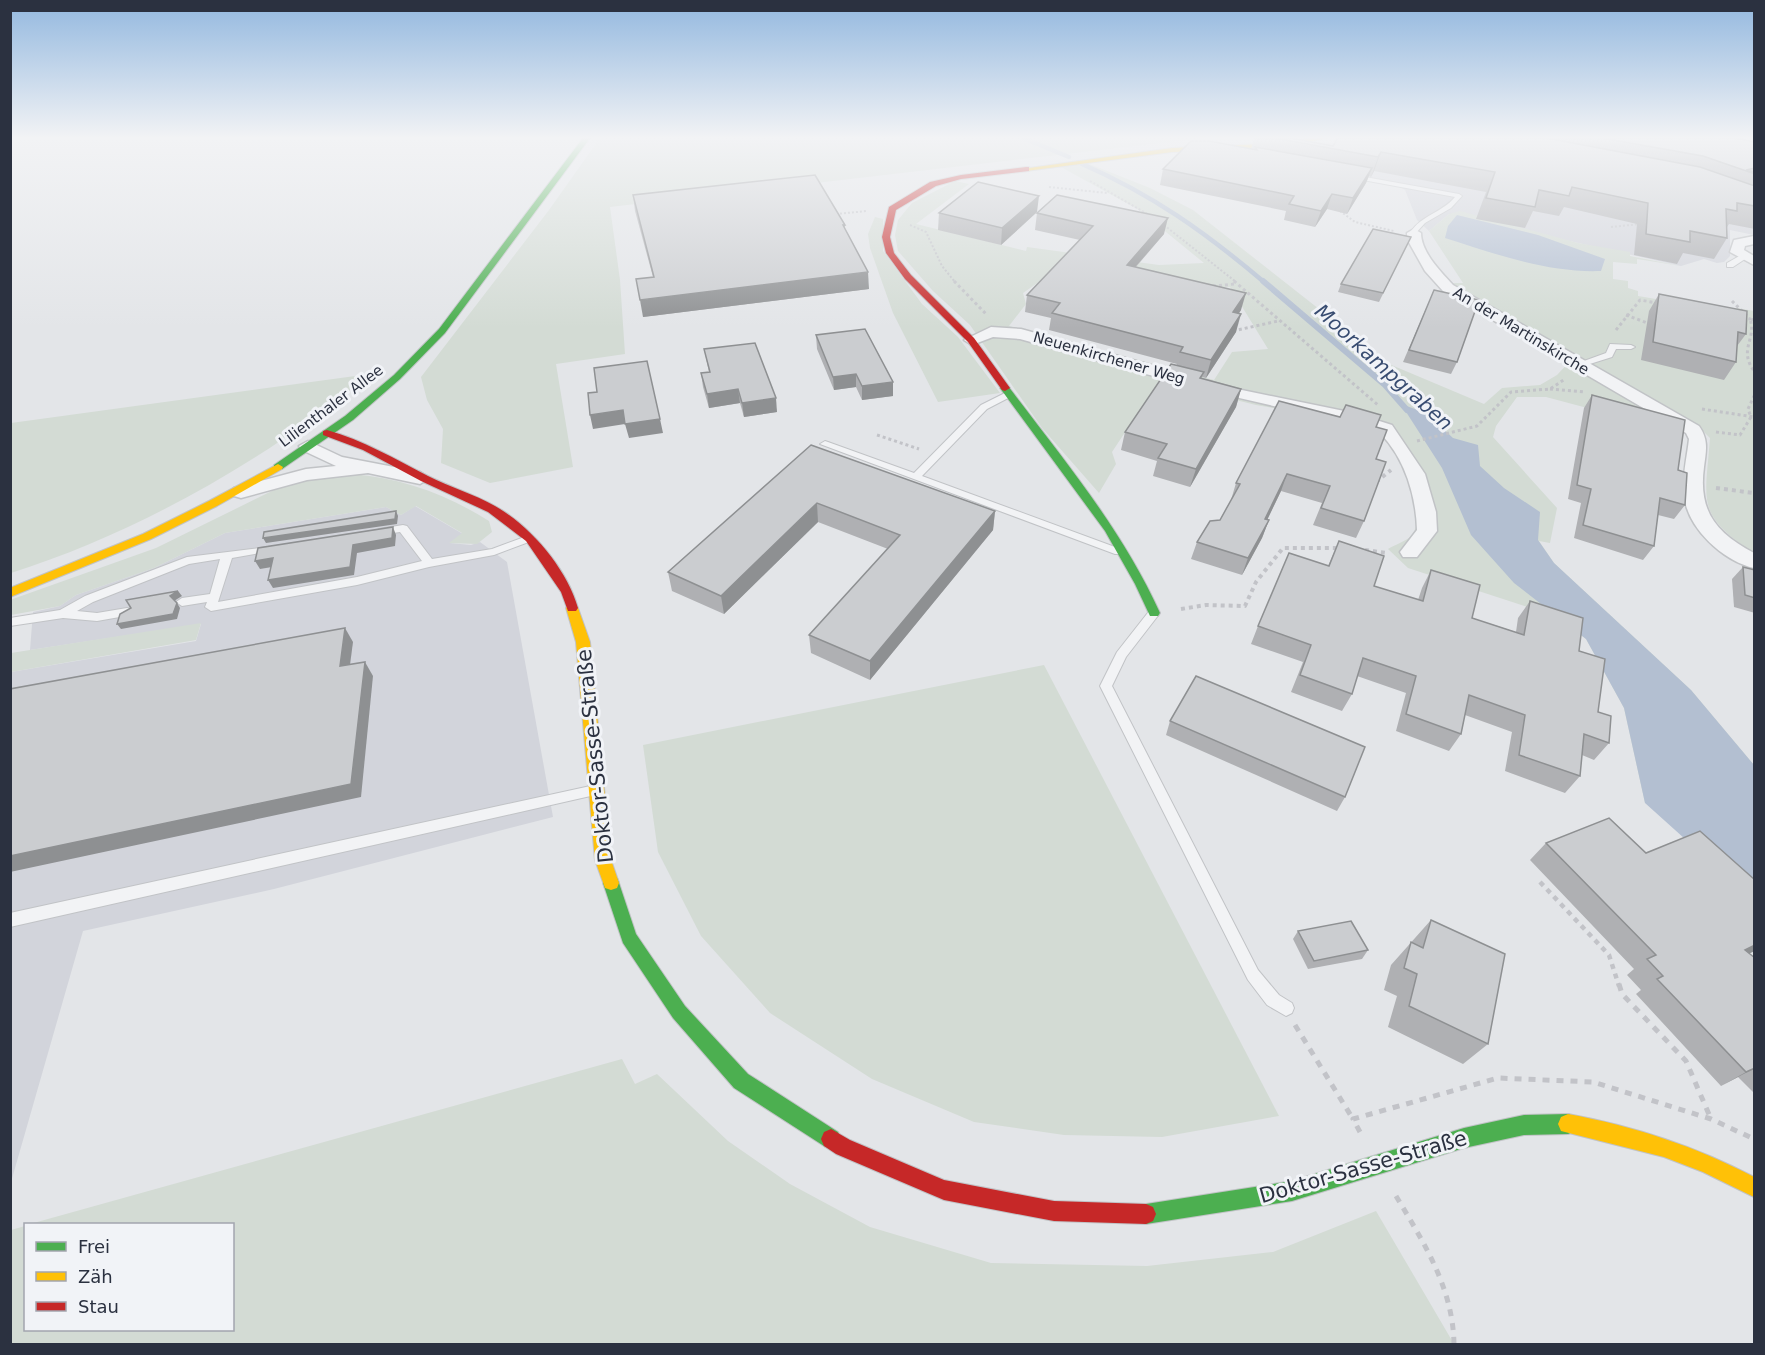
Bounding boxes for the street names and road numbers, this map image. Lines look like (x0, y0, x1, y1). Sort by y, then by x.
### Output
street label: An der Martinskirche (1450, 283, 1592, 379)
street label: Neuenkirchener Weg (1031, 328, 1187, 388)
street label: Lilienthaler Allee (275, 361, 387, 451)
street label: Doktor-Sasse-Straße (572, 648, 618, 864)
street label: Doktor-Sasse-Straße (1256, 1126, 1470, 1208)

